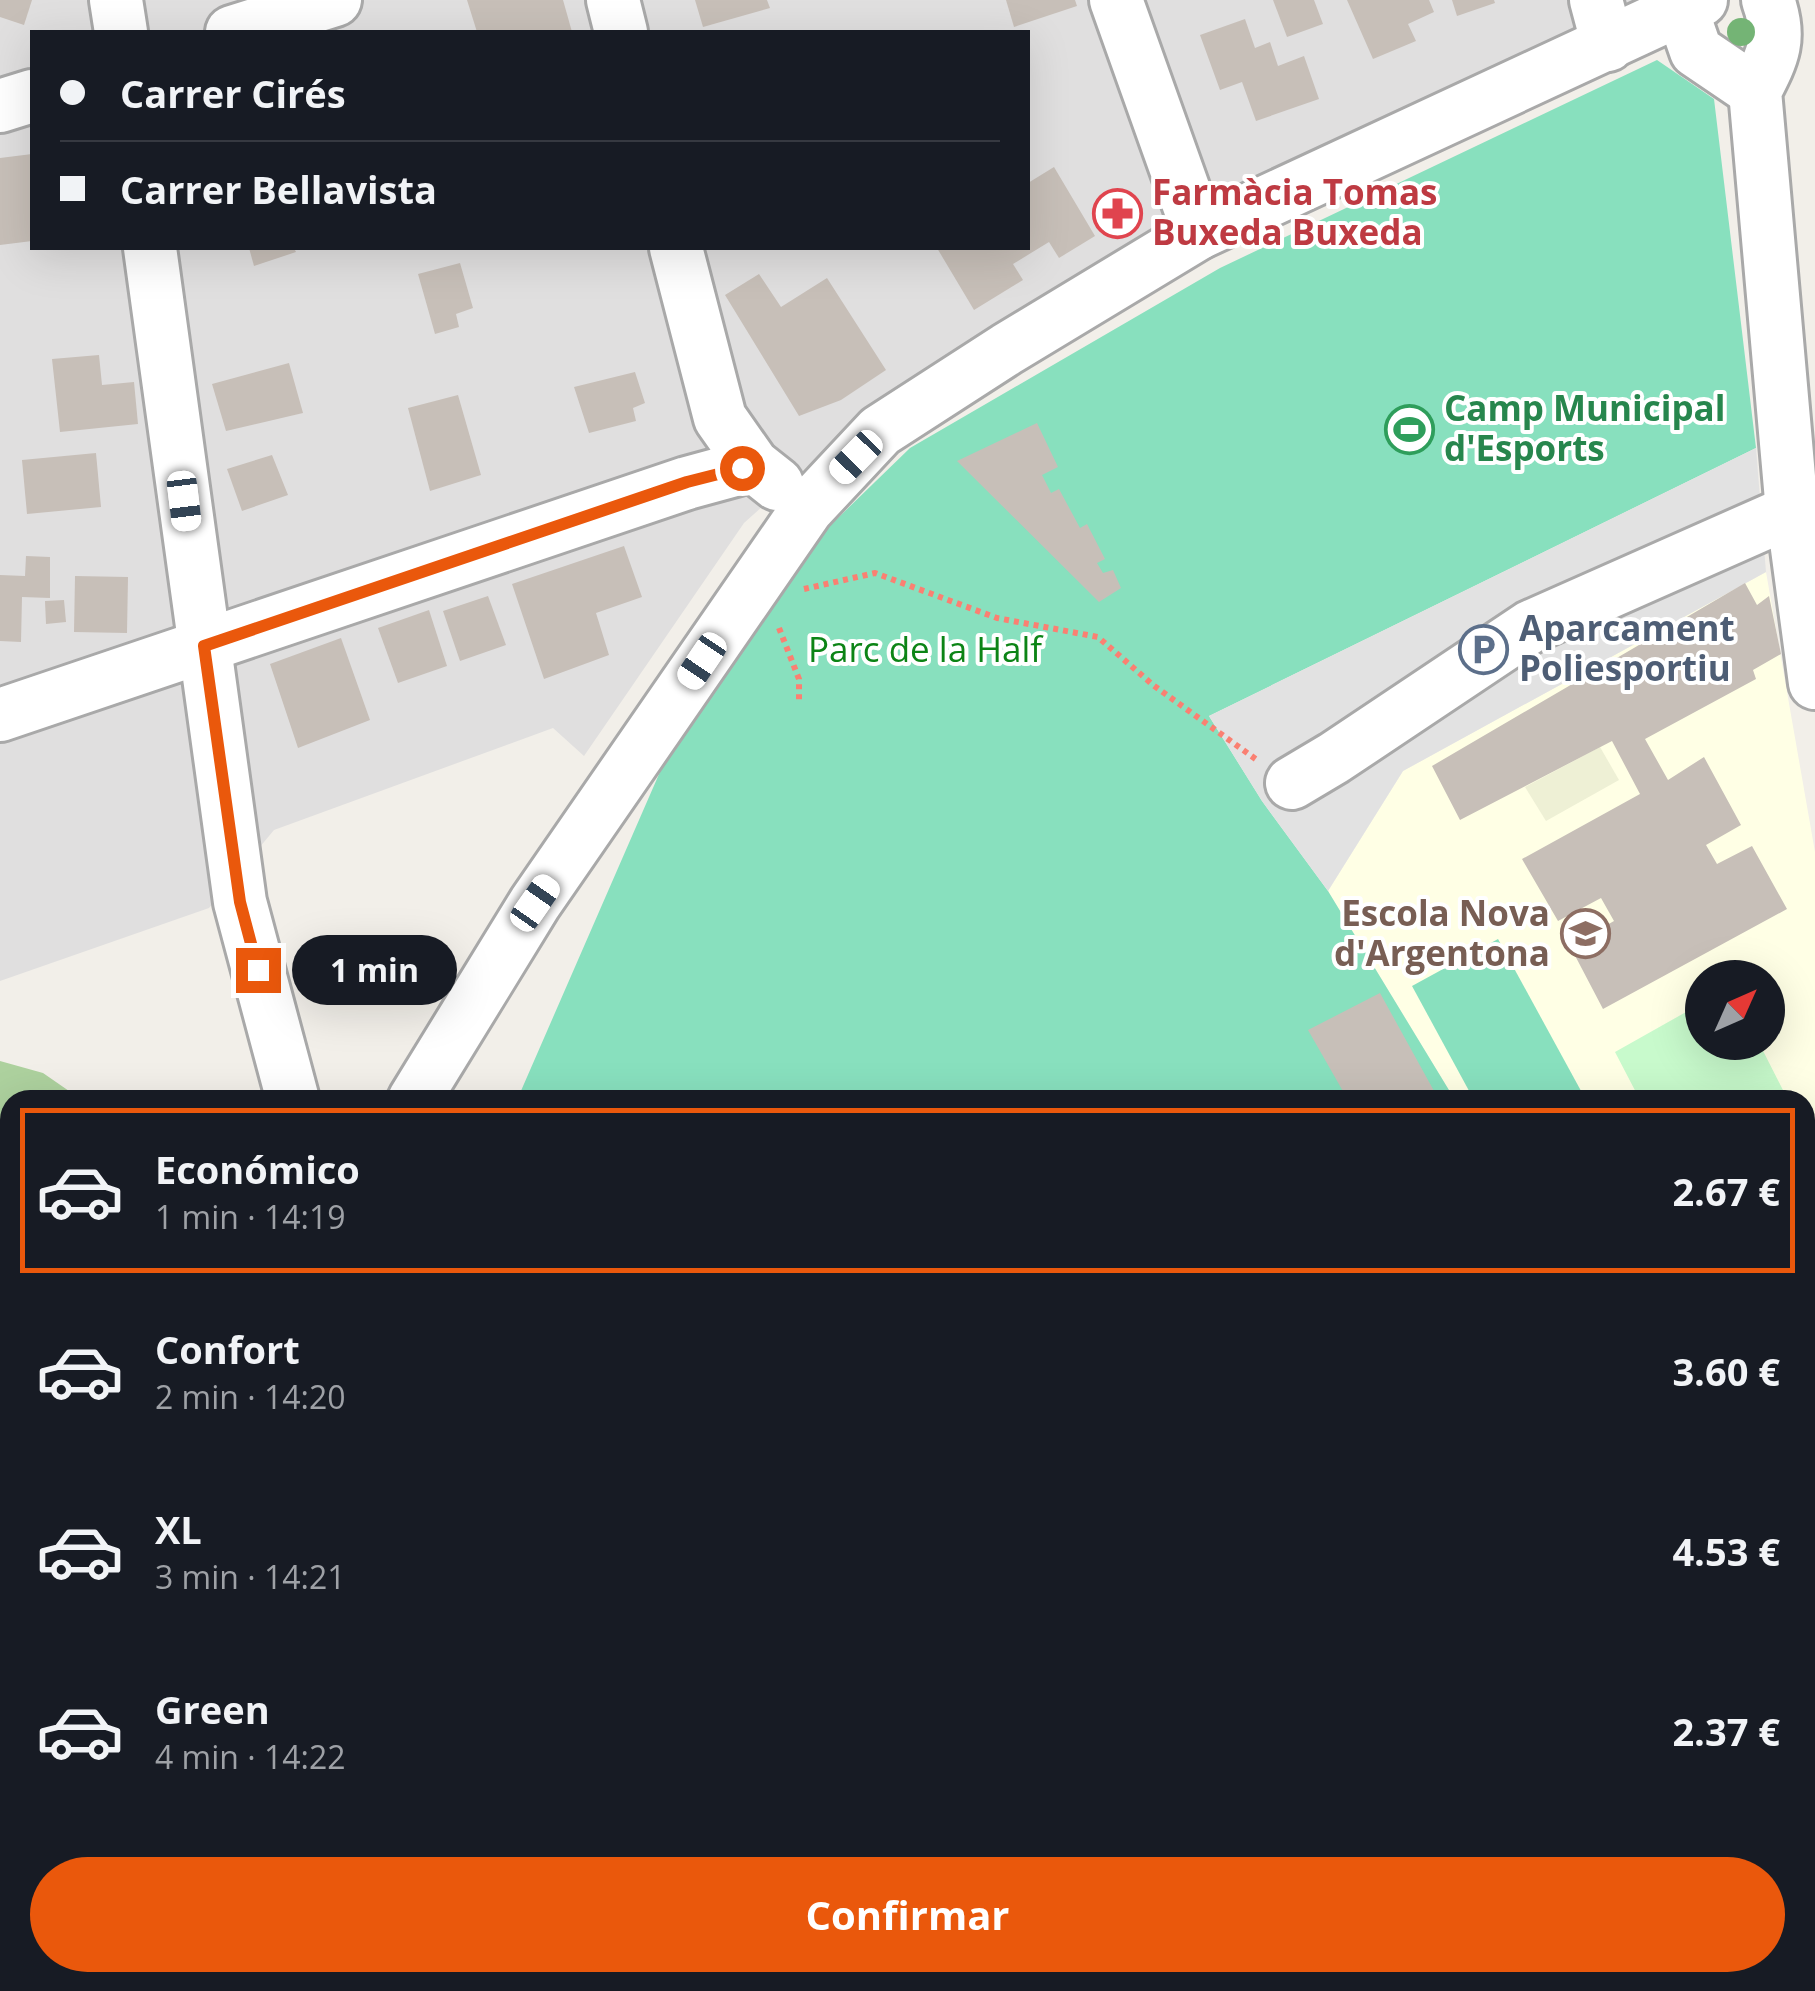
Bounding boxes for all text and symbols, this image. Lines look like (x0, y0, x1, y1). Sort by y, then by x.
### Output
text: Carrer Cirés (120, 67, 346, 119)
text: Carrer Bellavista (120, 163, 437, 215)
place label: Farmàcia Tomas Buxeda Buxeda (1152, 168, 1438, 255)
pharmacy icon: Farmàcia Tomas Buxeda Buxeda (1091, 187, 1143, 239)
place label: Camp Municipal d'Esports (1444, 384, 1725, 471)
sports icon: Camp Municipal d'Esports (1383, 403, 1435, 455)
car (824, 425, 888, 489)
route start (720, 446, 765, 491)
car (165, 469, 203, 533)
place label: Aparcament Poliesportiu (1519, 604, 1735, 691)
parking icon: Aparcament Poliesportiu (1458, 623, 1510, 675)
park label: Parc de la Half (808, 625, 1044, 672)
car (673, 628, 731, 694)
car (506, 870, 564, 936)
place label: Escola Nova d'Argentona (1334, 889, 1550, 976)
school or university icon: Escola Nova d'Argentona (1559, 908, 1611, 960)
callout: 1 min (293, 935, 458, 1005)
route end (236, 948, 281, 993)
text: 1 min (330, 948, 419, 991)
north arrow (1685, 960, 1785, 1060)
map controls (1685, 960, 1785, 1060)
text: Económico (155, 1143, 360, 1195)
icon: car (35, 1146, 125, 1236)
text: 2.67 € (1672, 1165, 1780, 1217)
text: 1 min · 14:19 (155, 1195, 346, 1238)
text: Confort (155, 1323, 300, 1375)
icon: car (35, 1326, 125, 1416)
text: 3.60 € (1672, 1345, 1780, 1397)
text: 2 min · 14:20 (155, 1375, 346, 1418)
text: XL (155, 1503, 202, 1555)
icon: car (35, 1506, 125, 1596)
text: 4.53 € (1672, 1525, 1780, 1577)
text: 3 min · 14:21 (155, 1555, 346, 1598)
text: Green (155, 1683, 270, 1735)
icon: car (35, 1686, 125, 1776)
text: 2.37 € (1672, 1705, 1780, 1757)
text: 4 min · 14:22 (155, 1735, 346, 1778)
button: Confirmar (30, 1857, 1785, 1972)

